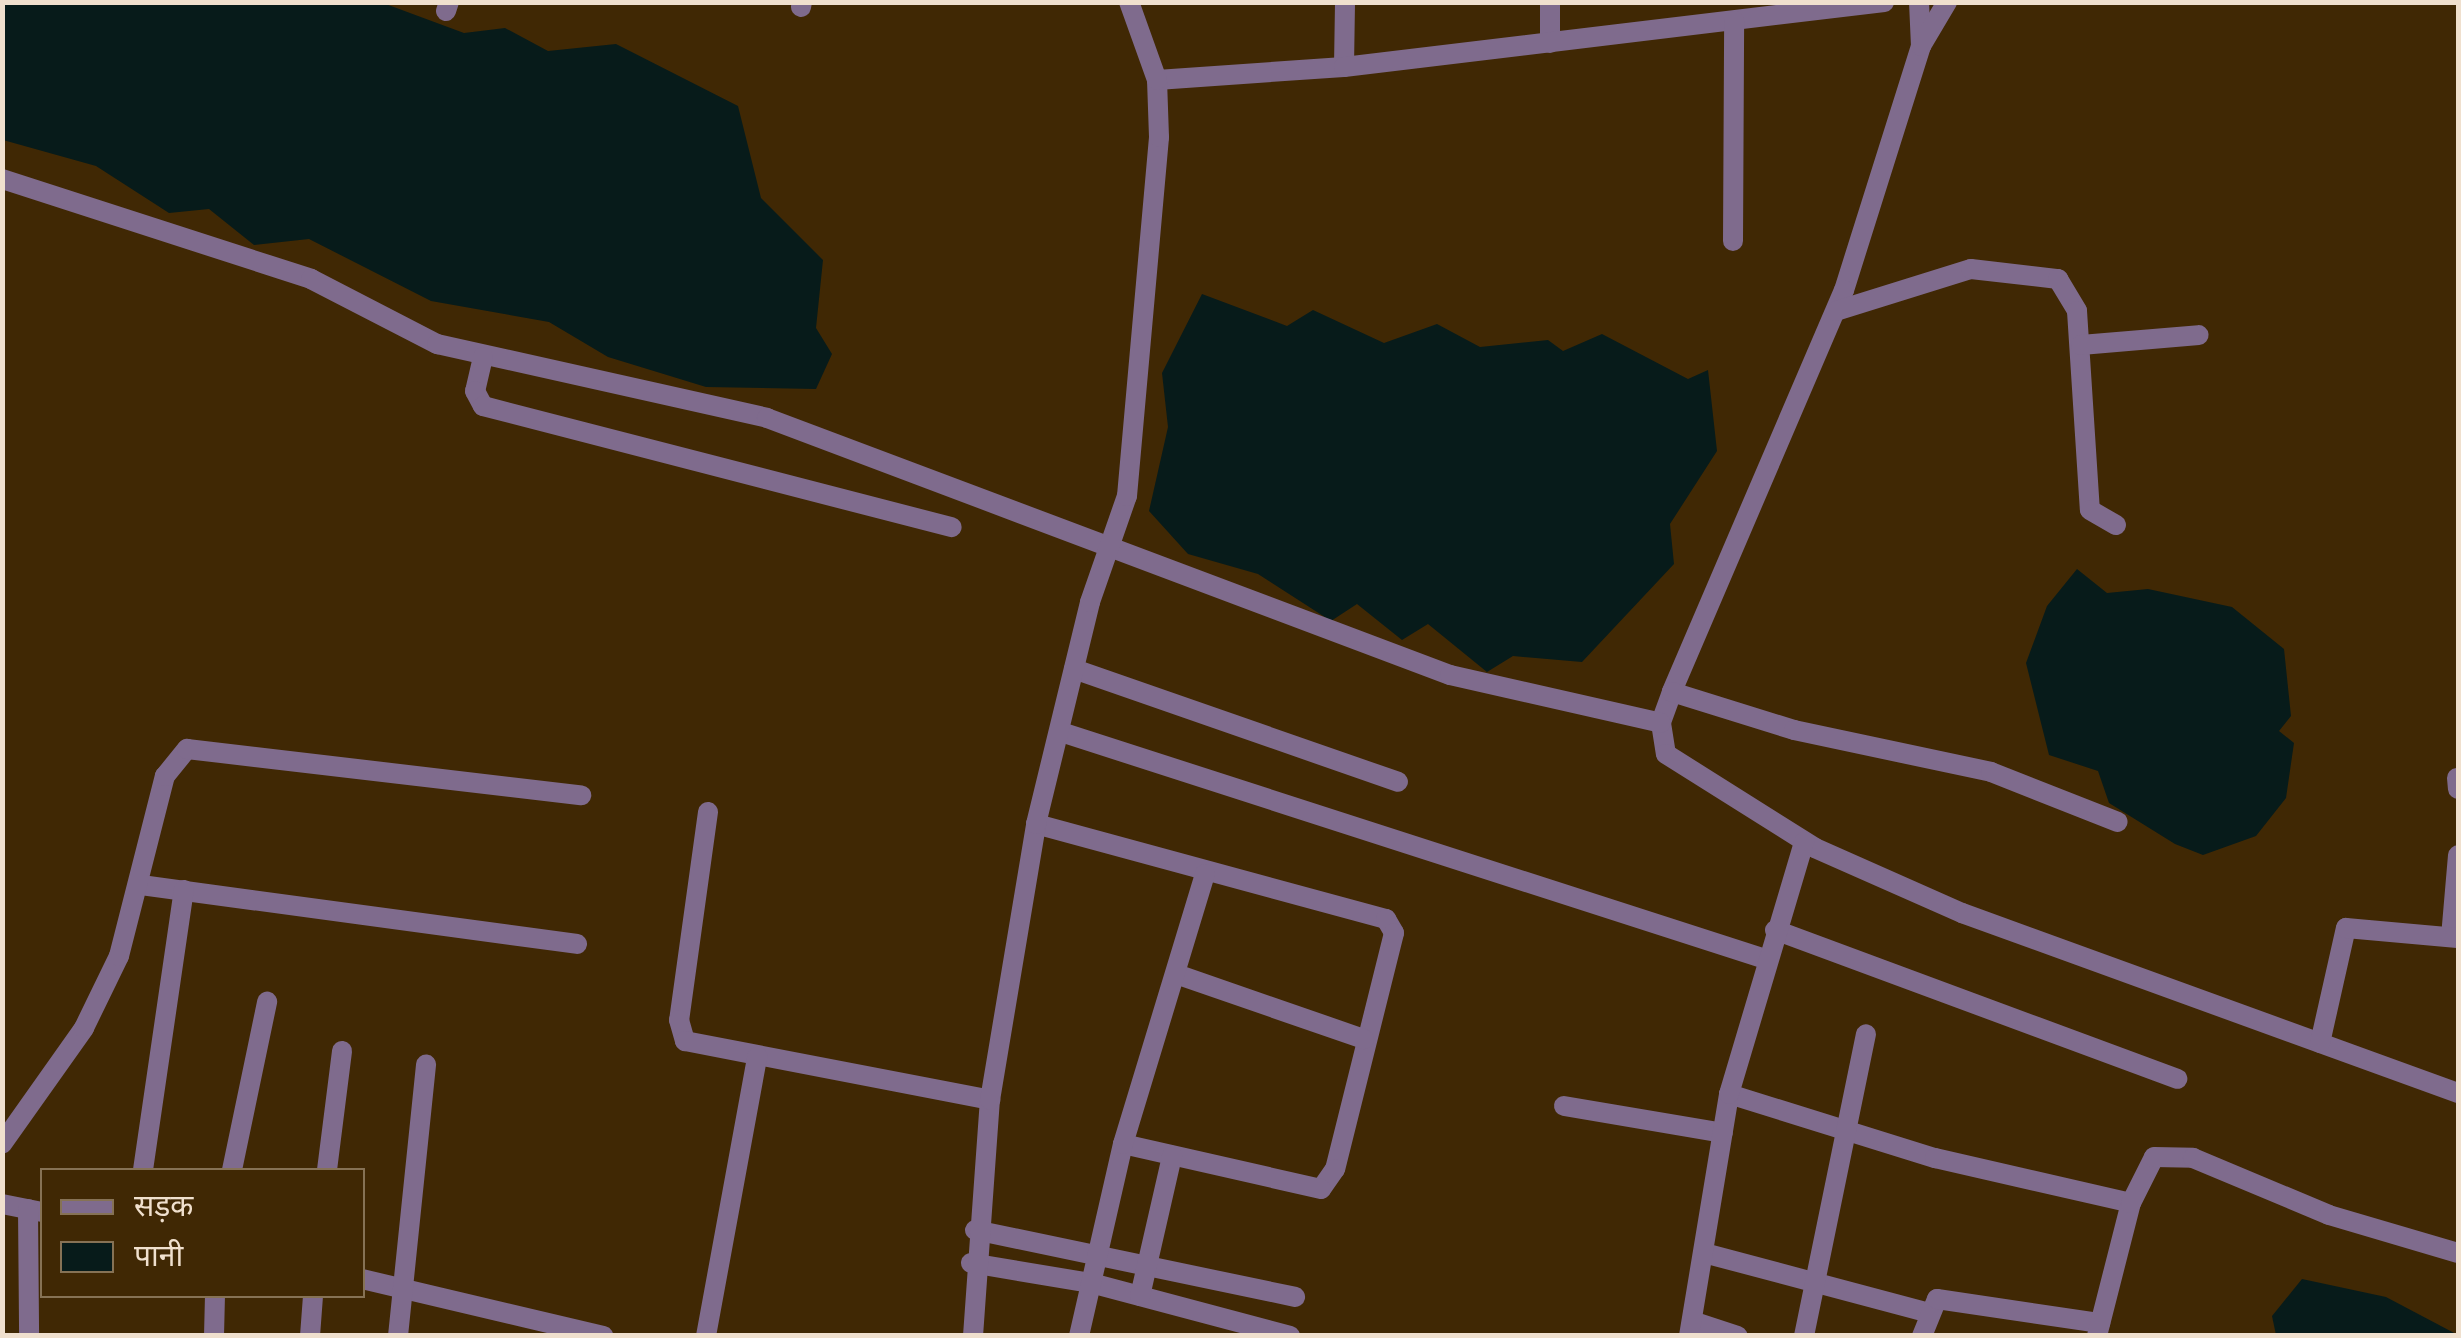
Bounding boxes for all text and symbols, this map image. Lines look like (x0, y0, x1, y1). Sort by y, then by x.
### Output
legend (40, 1168, 365, 1298)
text: सड़क (134, 1187, 193, 1223)
text: पानी (134, 1237, 183, 1273)

